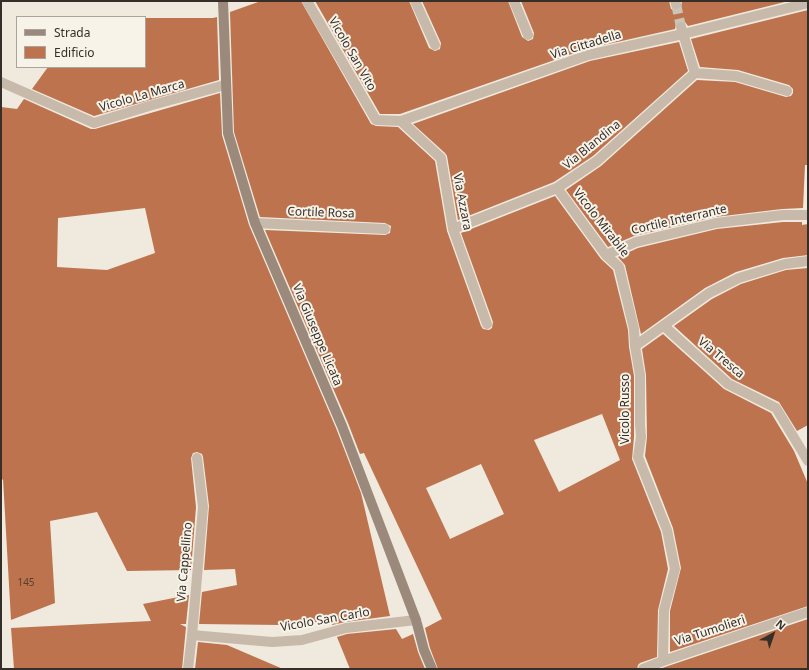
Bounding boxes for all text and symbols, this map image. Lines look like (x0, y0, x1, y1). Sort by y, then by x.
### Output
street label: Vicolo San Vito (325, 15, 379, 93)
legend (16, 16, 146, 68)
text: Strada (54, 24, 90, 41)
street label: Via Cittadella (549, 27, 623, 63)
text: Edificio (54, 44, 95, 61)
street label: Vicolo La Marca (98, 77, 186, 115)
street label: Via Blandina (560, 117, 624, 173)
street label: Via Azzara (449, 173, 475, 231)
street label: Vicolo Mirabile (570, 186, 632, 260)
street label: Cortile Interrante (630, 202, 728, 238)
street label: Cortile Rosa (287, 205, 355, 221)
street label: Via Giuseppe Licata (289, 282, 345, 388)
street label: Via Tresca (695, 335, 747, 381)
street label: Vicolo Russo (619, 374, 633, 444)
street label: Via Cappellino (174, 522, 196, 602)
house number: 145 (17, 577, 35, 589)
street label: Vicolo San Carlo (279, 605, 371, 635)
street label: Via Tumolieri (673, 613, 747, 649)
north arrow (753, 614, 793, 654)
text: N (773, 616, 789, 633)

